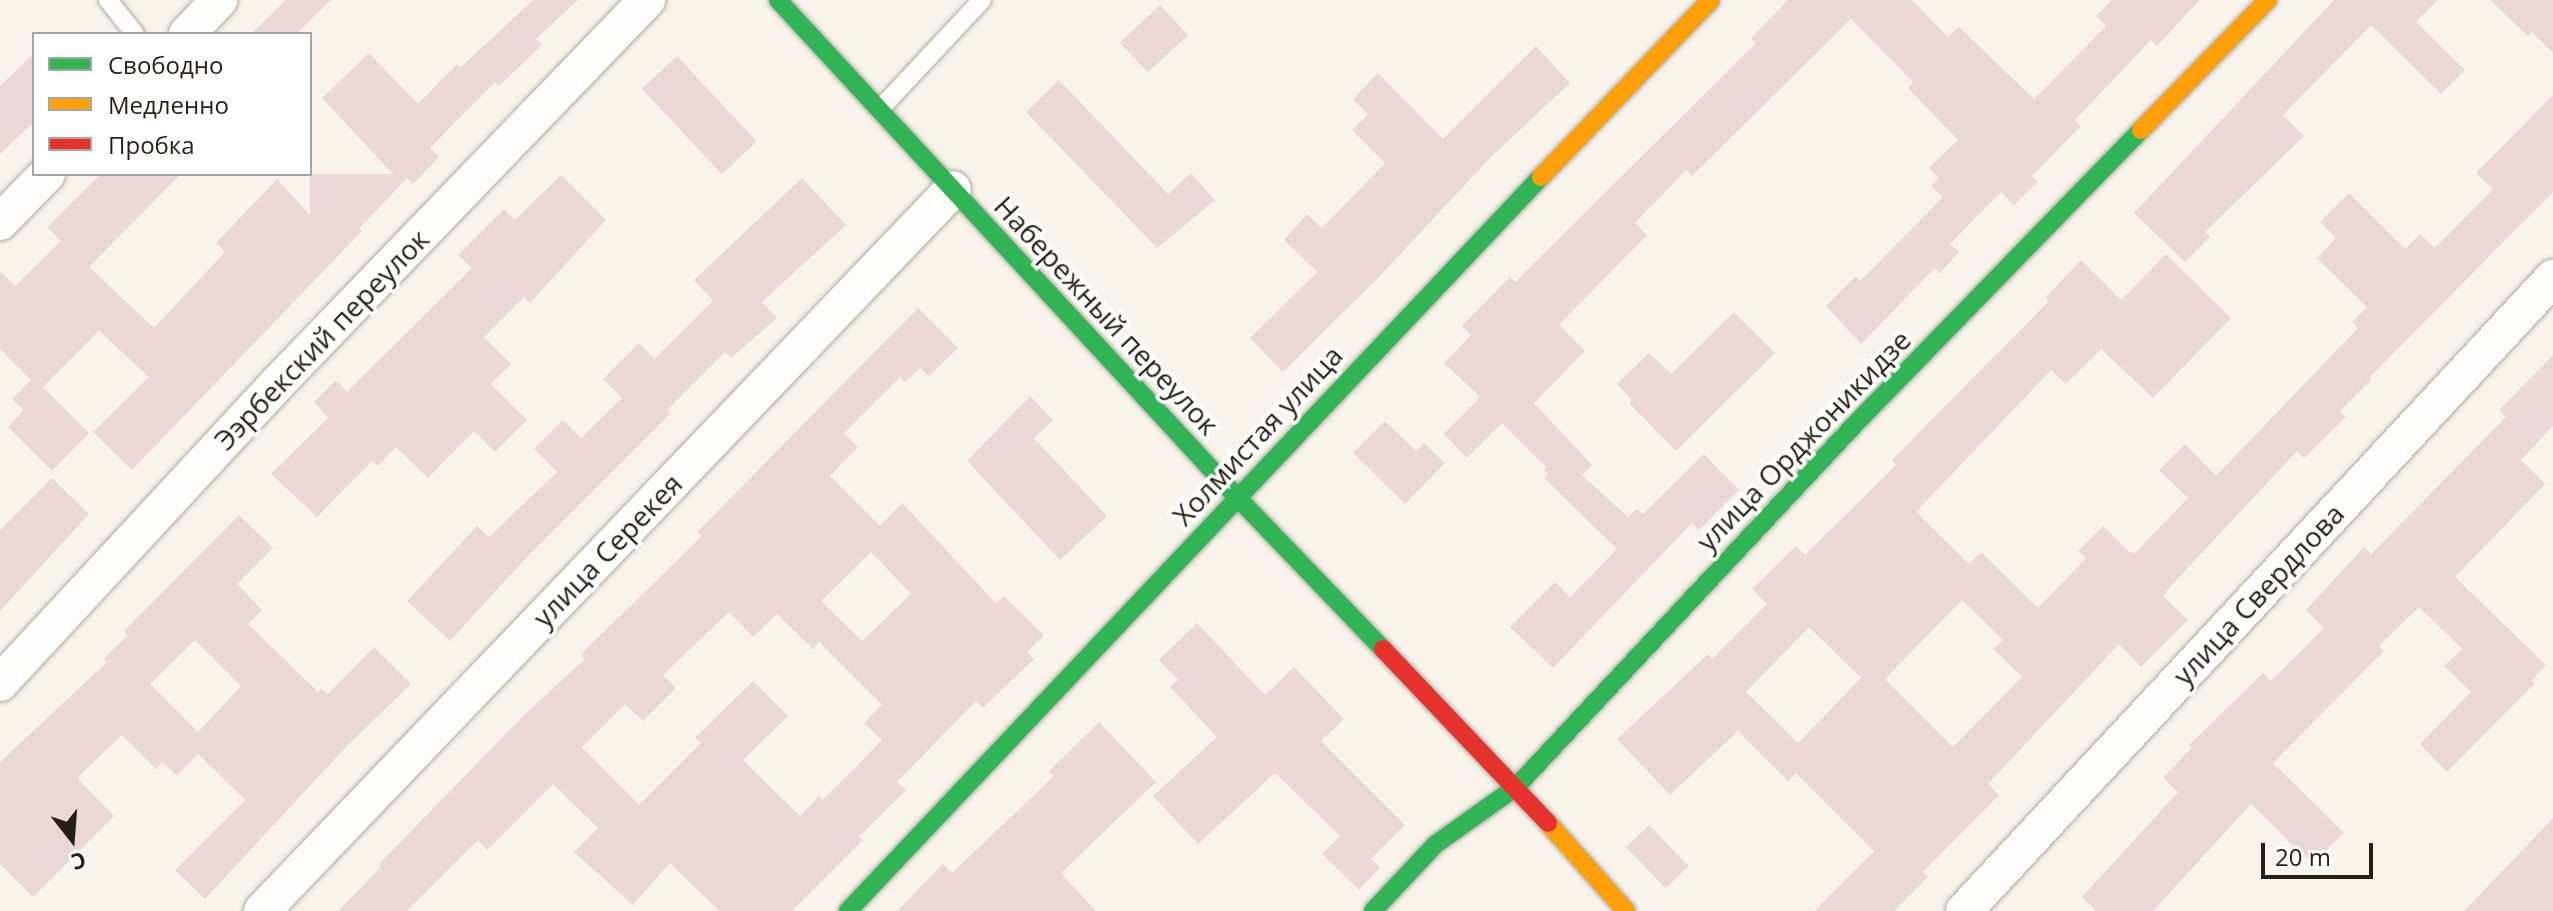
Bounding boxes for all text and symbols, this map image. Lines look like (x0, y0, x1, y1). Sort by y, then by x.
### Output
legend (32, 32, 312, 176)
text: Свободно (108, 48, 223, 81)
text: Медленно (108, 88, 229, 121)
text: Пробка (108, 128, 195, 161)
street label: Набережный переулок (988, 189, 1226, 441)
street label: Ээрбекский переулок (207, 222, 435, 456)
street label: улица Орджоникидзе (1689, 323, 1917, 557)
street label: Холмистая улица (1165, 338, 1349, 532)
street label: улица Серекея (525, 466, 689, 634)
street label: улица Свердлова (2165, 496, 2351, 692)
north arrow (32, 799, 112, 879)
scale bar (2265, 827, 2377, 877)
text: 20 m (2275, 840, 2331, 873)
text: С (68, 846, 90, 878)

